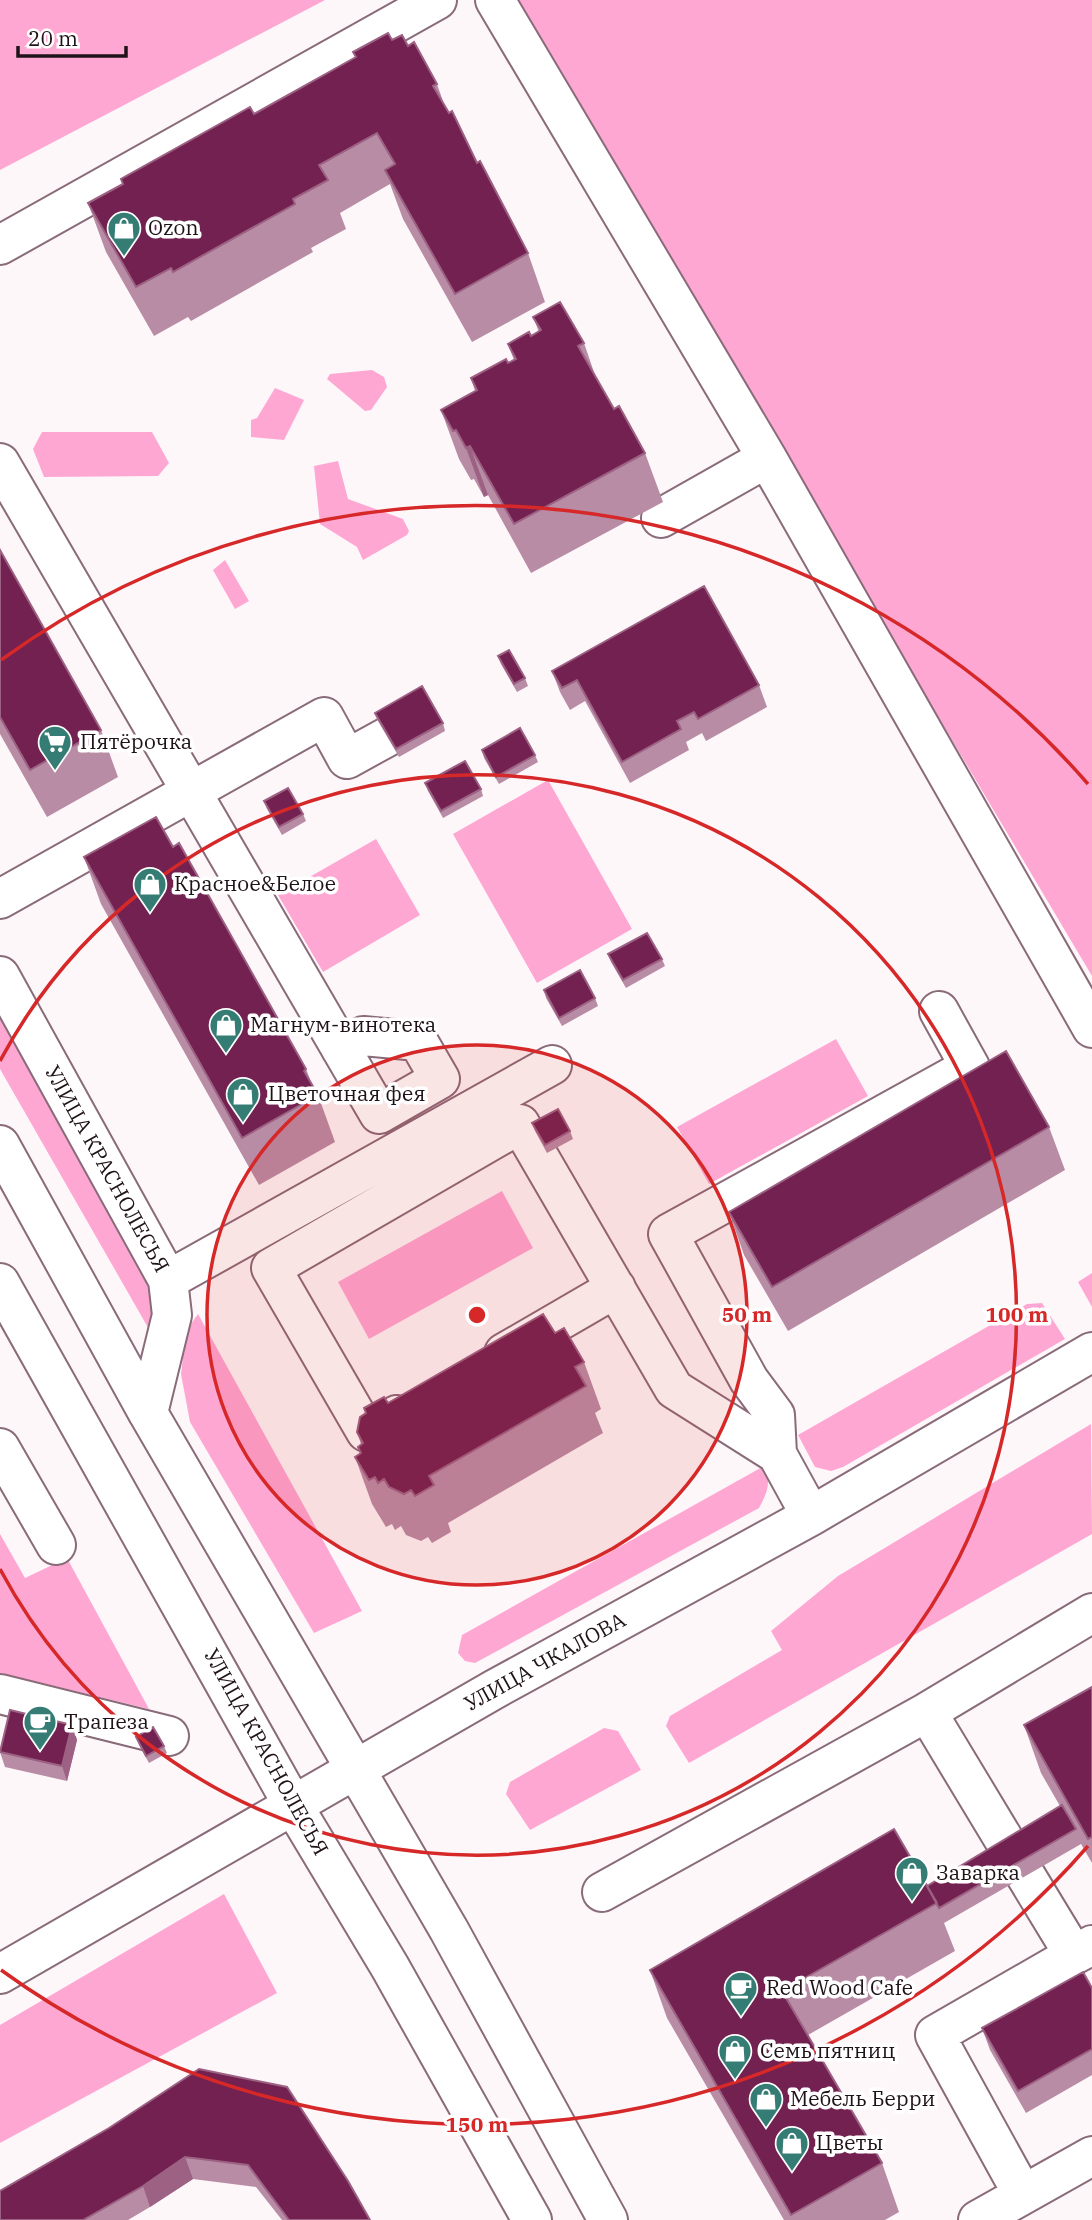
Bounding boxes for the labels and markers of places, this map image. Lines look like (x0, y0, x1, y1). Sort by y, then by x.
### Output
shop icon: Ozon (105, 209, 143, 258)
place label: Ozon (148, 213, 199, 241)
supermarket icon: Пятёрочка (36, 723, 74, 772)
place label: Пятёрочка (80, 727, 192, 755)
shop icon: Красное&Белое (131, 865, 169, 914)
place label: Красное&Белое (174, 869, 336, 897)
shop icon: Магнум-винотека (207, 1006, 245, 1055)
place label: Магнум-винотека (250, 1010, 436, 1038)
shop icon: Цветочная фея (224, 1075, 262, 1124)
place label: Цветочная фея (268, 1079, 426, 1107)
centre of rings (465, 1303, 489, 1327)
cafe icon: Трапеза (21, 1703, 59, 1752)
place label: Трапеза (64, 1707, 149, 1735)
shop icon: Заварка (893, 1854, 931, 1903)
place label: Заварка (936, 1858, 1020, 1886)
cafe icon: Red Wood Cafe (722, 1969, 760, 2018)
place label: Red Wood Cafe (766, 1973, 913, 2001)
shop icon: Семь пятниц (716, 2032, 754, 2081)
place label: Семь пятниц (760, 2036, 895, 2064)
shop icon: Мебель Берри (747, 2080, 785, 2129)
place label: Мебель Берри (790, 2084, 935, 2112)
shop icon: Цветы (773, 2124, 811, 2173)
place label: Цветы (816, 2128, 883, 2156)

